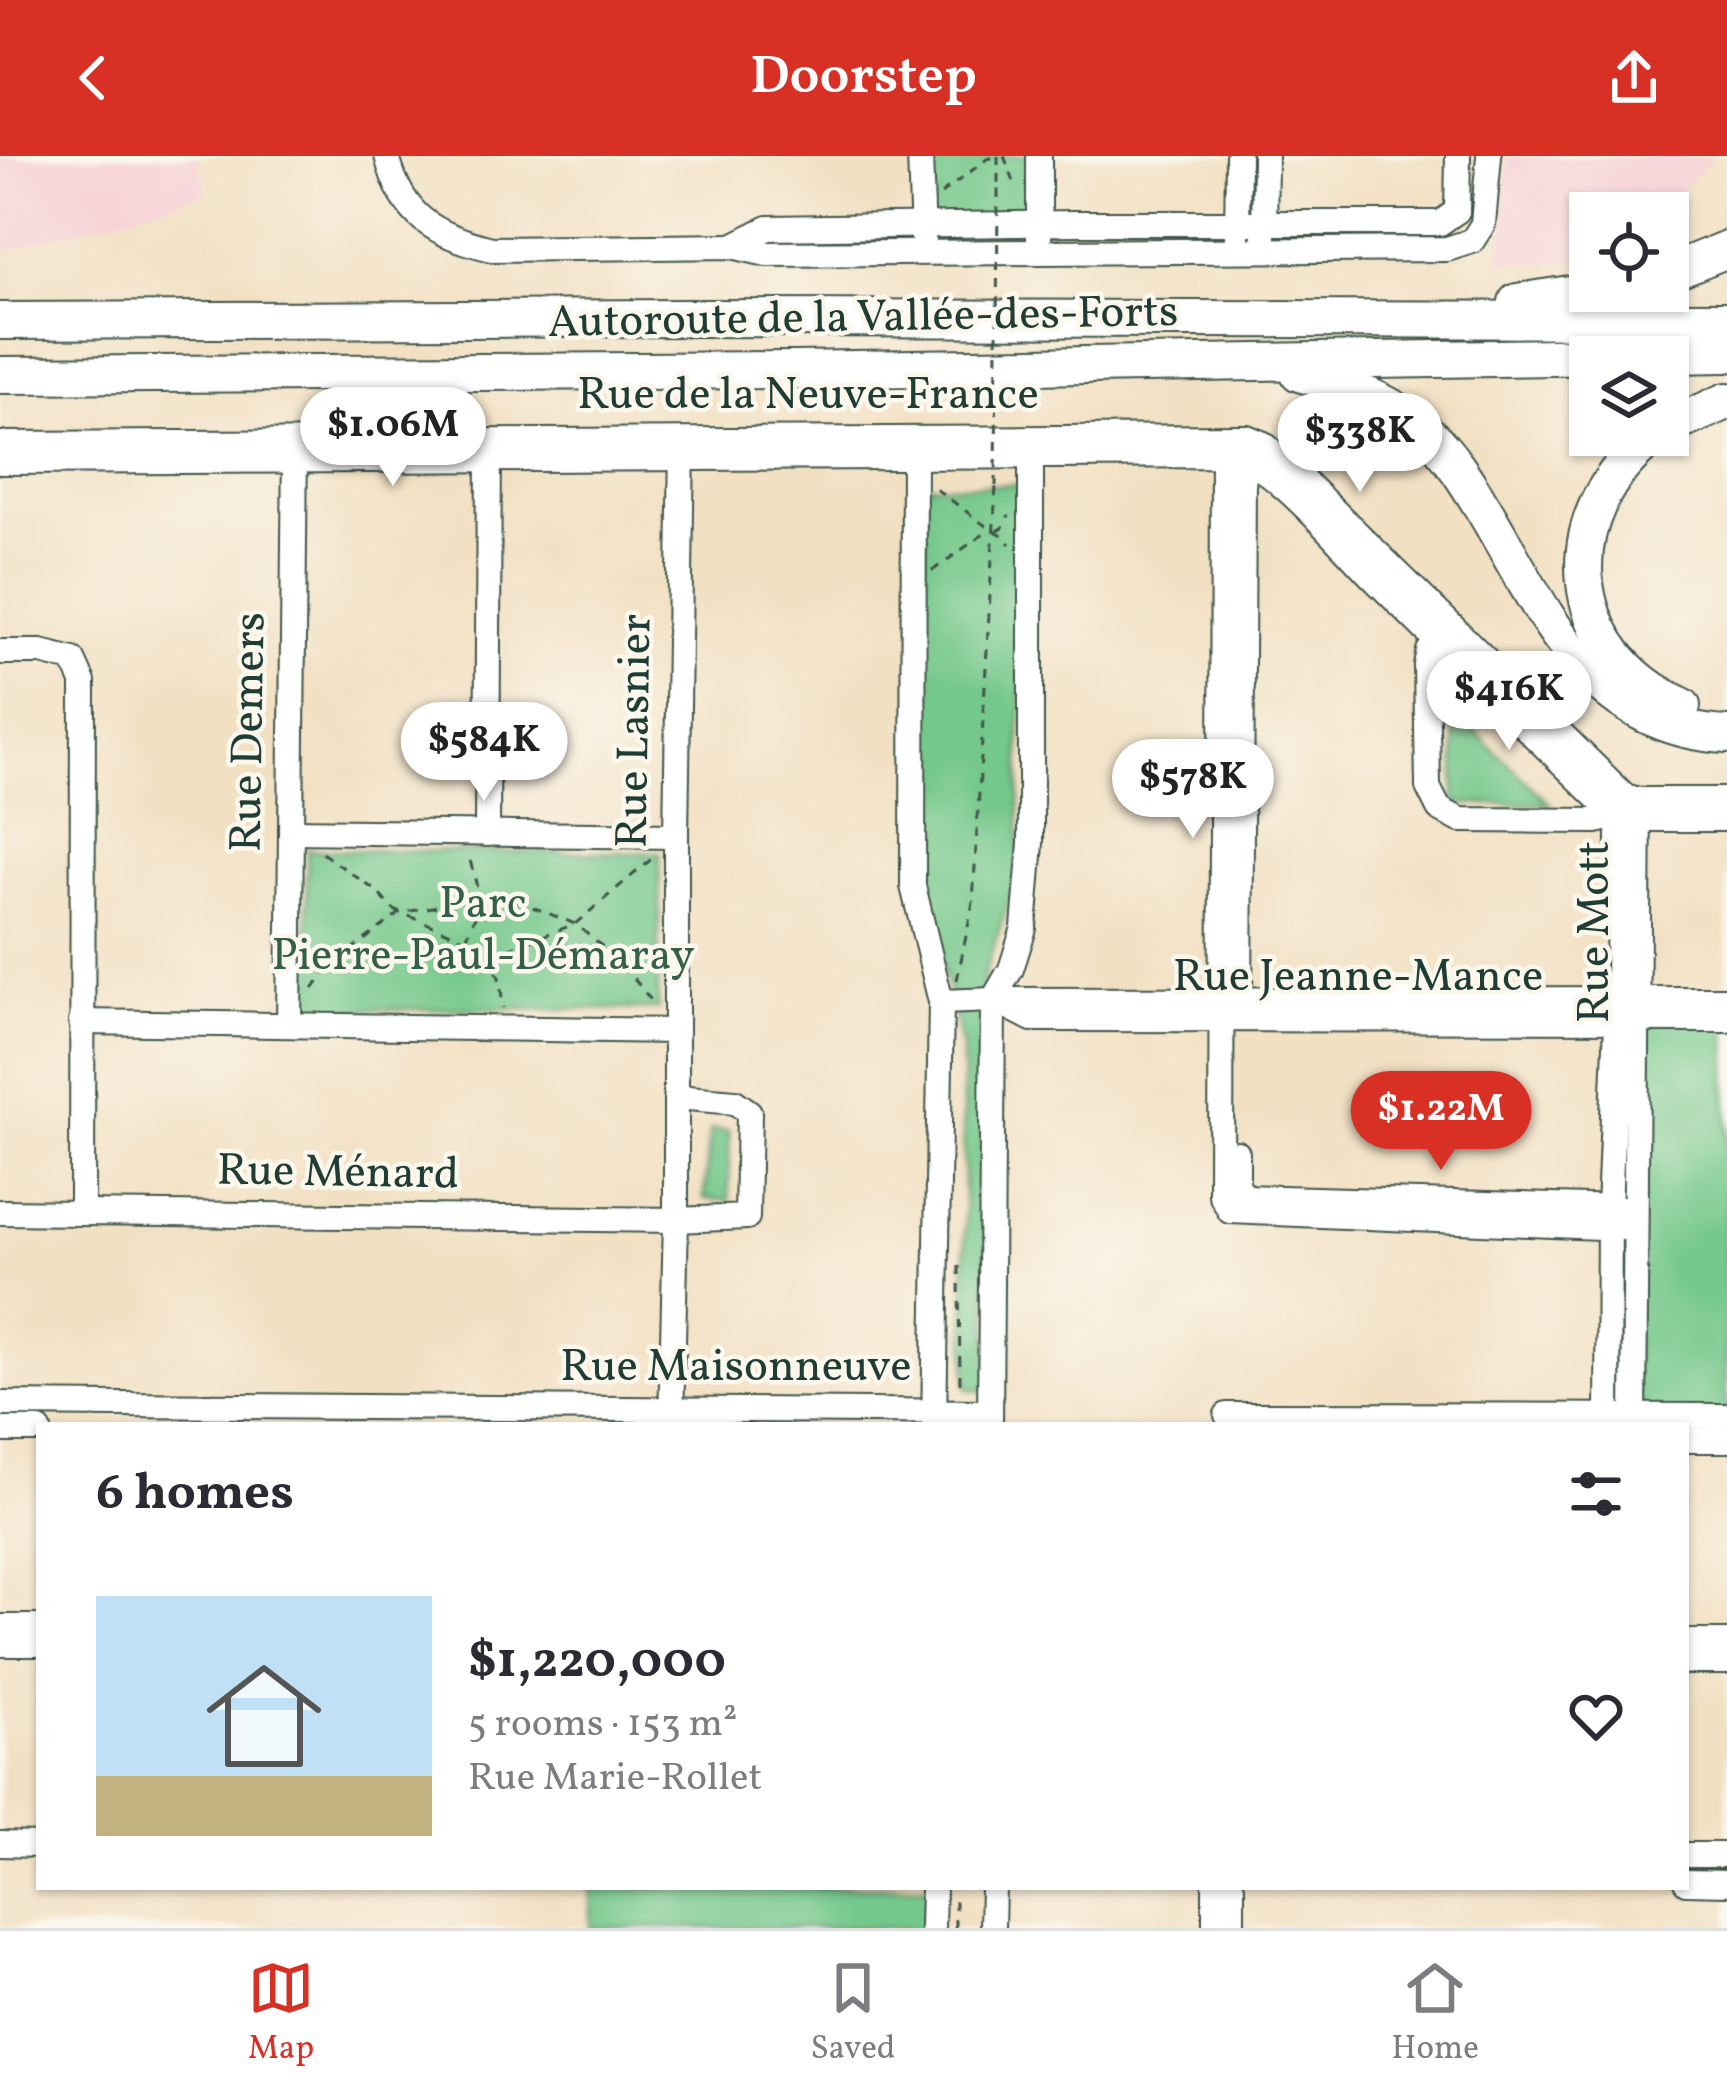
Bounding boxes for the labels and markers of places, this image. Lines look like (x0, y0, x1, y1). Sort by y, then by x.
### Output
pin: $1.06M (295, 387, 491, 489)
pin: $338K (1276, 393, 1444, 495)
pin: $416K (1425, 651, 1593, 753)
pin: $584K (400, 702, 568, 804)
pin: $578K (1109, 739, 1277, 841)
pin: $1.22M (1343, 1071, 1539, 1173)

